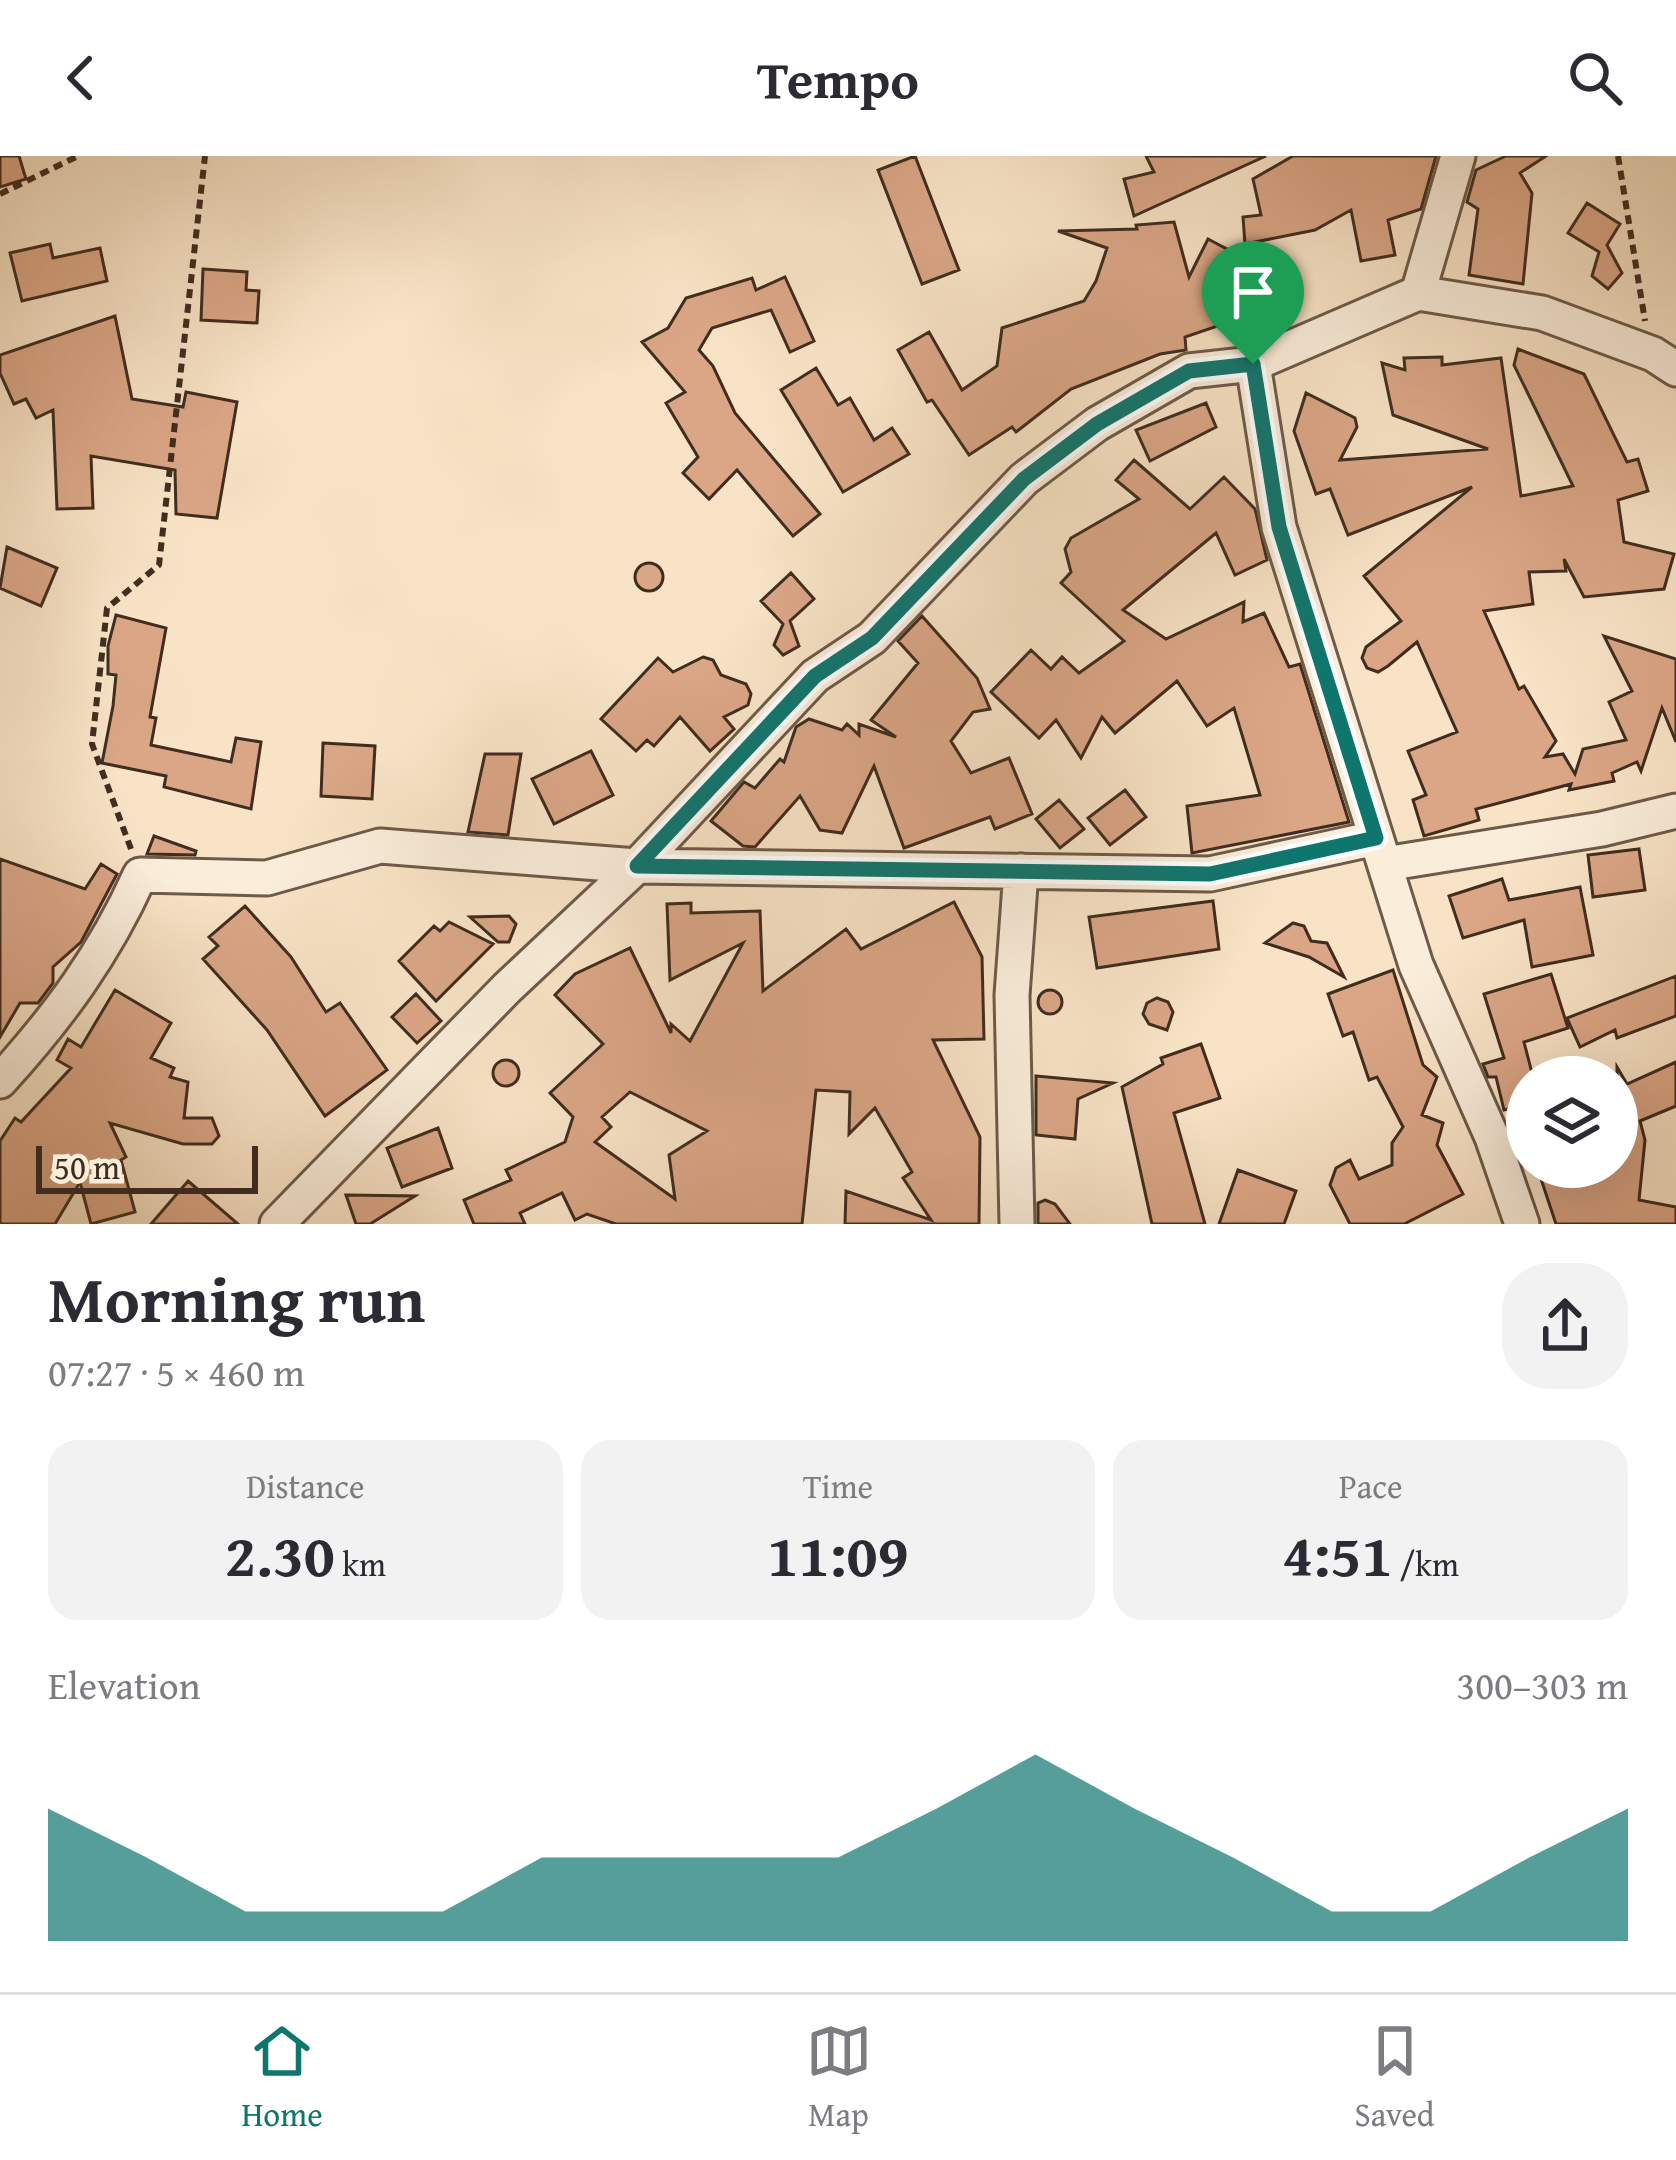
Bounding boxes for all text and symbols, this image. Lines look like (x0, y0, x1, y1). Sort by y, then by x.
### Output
text: Tempo (757, 39, 919, 118)
icon: back (48, 45, 114, 111)
icon: search (1562, 45, 1628, 111)
pin (1202, 241, 1304, 364)
icon: arrive (1220, 259, 1286, 325)
map controls (1506, 1056, 1638, 1188)
button: layers (1506, 1056, 1638, 1188)
scale bar (36, 1140, 258, 1193)
text: 50 m (54, 1143, 120, 1191)
text: Morning run (48, 1249, 425, 1346)
button: share (1502, 1263, 1628, 1389)
text: 07:27 · 5 × 460 m (48, 1343, 305, 1400)
text: Distance (246, 1462, 364, 1510)
text: Time (803, 1462, 873, 1510)
text: Pace (1339, 1462, 1402, 1510)
text: 2.30 (225, 1510, 335, 1598)
text: 11:09 (767, 1510, 909, 1598)
text: 4:51 (1282, 1510, 1392, 1598)
text: km (335, 1540, 386, 1588)
text: /km (1392, 1540, 1459, 1588)
text: Elevation (48, 1656, 201, 1713)
text: 300–303 m (1456, 1656, 1628, 1713)
tab: Home (241, 2018, 323, 2138)
tab: Map (806, 2018, 872, 2138)
tab: Saved (1355, 2018, 1435, 2138)

